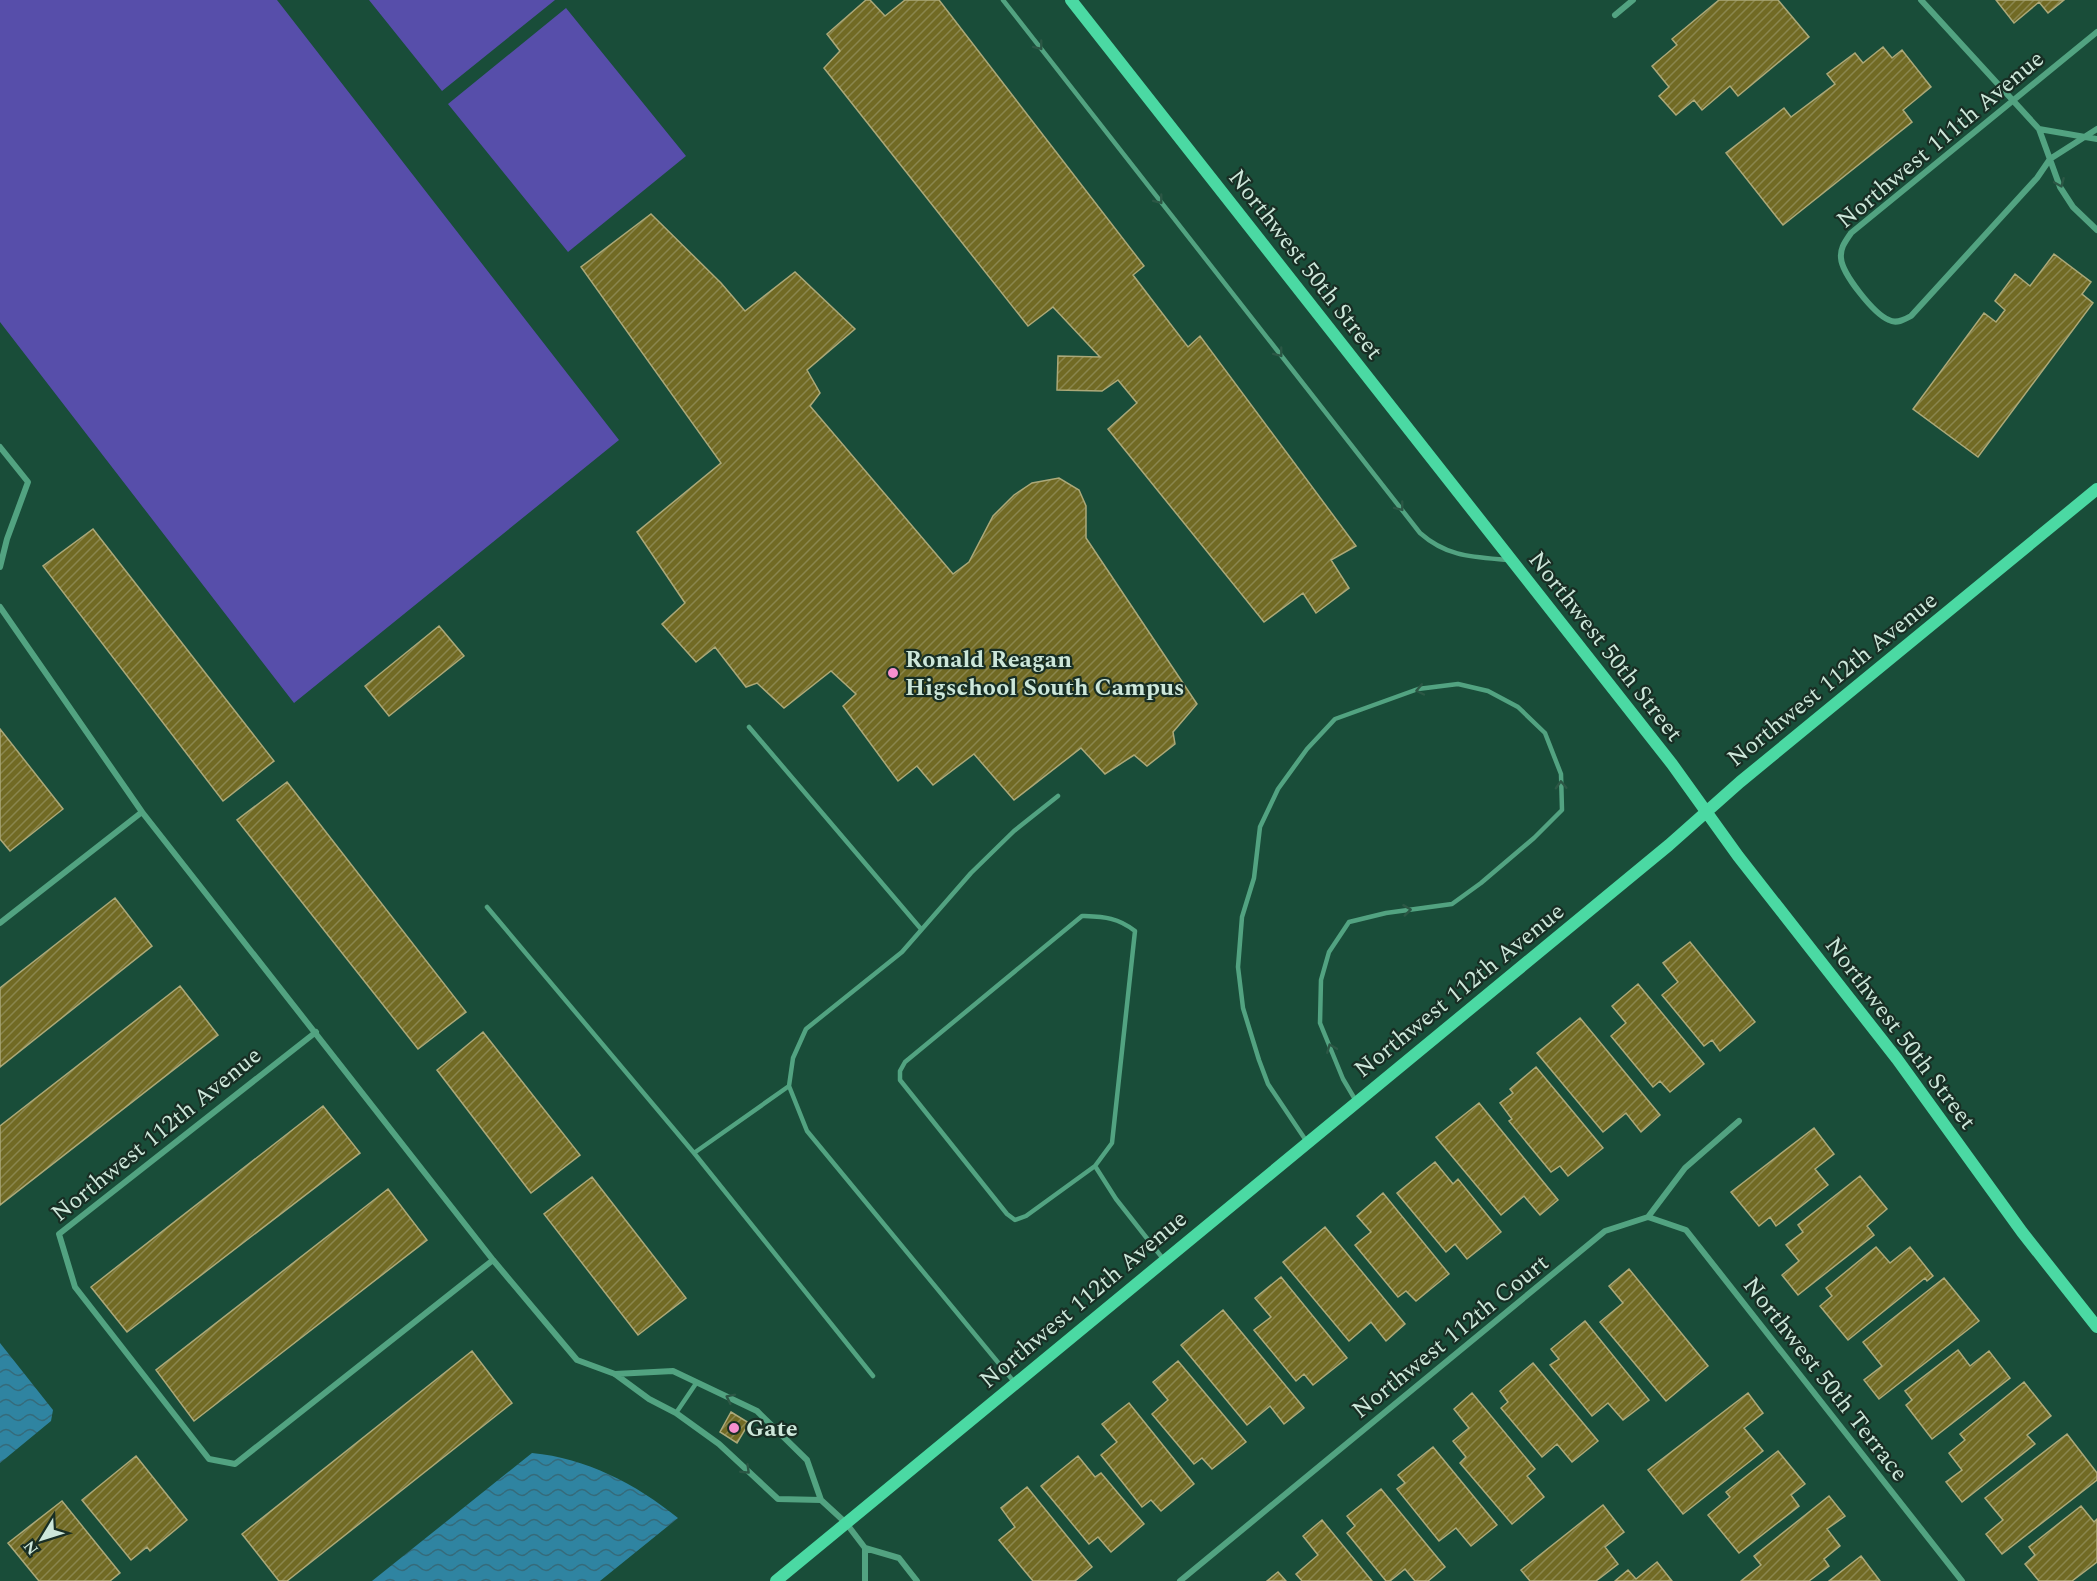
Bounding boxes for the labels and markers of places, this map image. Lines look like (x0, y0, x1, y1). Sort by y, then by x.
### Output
place label: Ronald Reagan Higschool South Campus (905, 642, 1184, 706)
marker: Ronald Reagan Higschool South Campus (886, 666, 900, 680)
place label: Gate (746, 1411, 798, 1447)
marker: Gate (727, 1421, 741, 1435)

